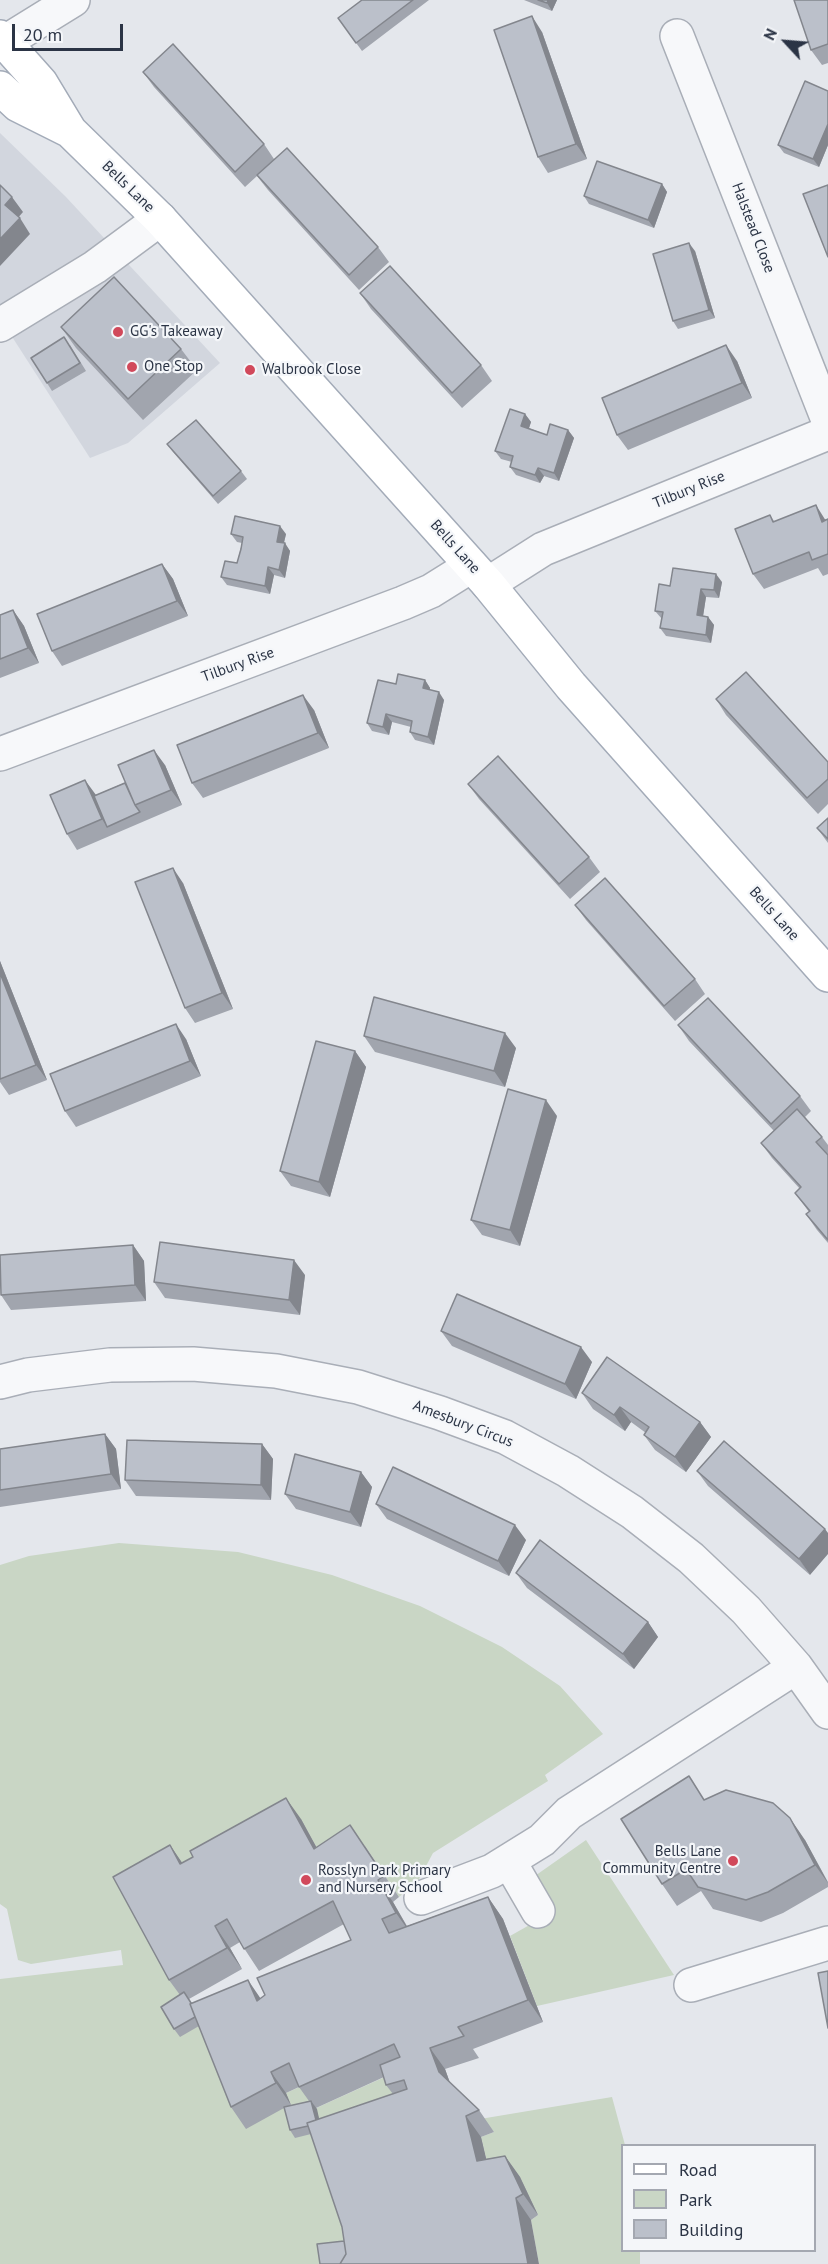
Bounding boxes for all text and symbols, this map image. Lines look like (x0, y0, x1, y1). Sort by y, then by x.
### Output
scale bar (15, 12, 126, 50)
north arrow (756, 12, 816, 72)
text: 20 m (23, 23, 62, 46)
text: N (759, 25, 781, 43)
street label: Bells Lane (98, 158, 158, 216)
street label: Halstead Close (728, 180, 778, 276)
place label: GG's Takeaway (130, 323, 223, 341)
marker: GG's Takeaway (111, 325, 125, 339)
place label: One Stop (144, 358, 203, 376)
marker: One Stop (125, 360, 139, 374)
place label: Walbrook Close (262, 361, 361, 379)
marker: Walbrook Close (243, 363, 257, 377)
street label: Tilbury Rise (650, 467, 728, 513)
street label: Bells Lane (426, 516, 484, 578)
street label: Tilbury Rise (199, 644, 277, 686)
street label: Bells Lane (745, 883, 803, 945)
street label: Amesbury Circus (410, 1397, 516, 1451)
place label: Bells Lane Community Centre (603, 1843, 721, 1878)
marker: Bells Lane Community Centre (726, 1854, 740, 1868)
place label: Rosslyn Park Primary and Nursery School (318, 1862, 451, 1897)
marker: Rosslyn Park Primary and Nursery School (299, 1873, 313, 1887)
legend (621, 2144, 816, 2252)
text: Road (679, 2158, 717, 2181)
text: Park (679, 2188, 712, 2211)
text: Building (679, 2218, 743, 2241)

